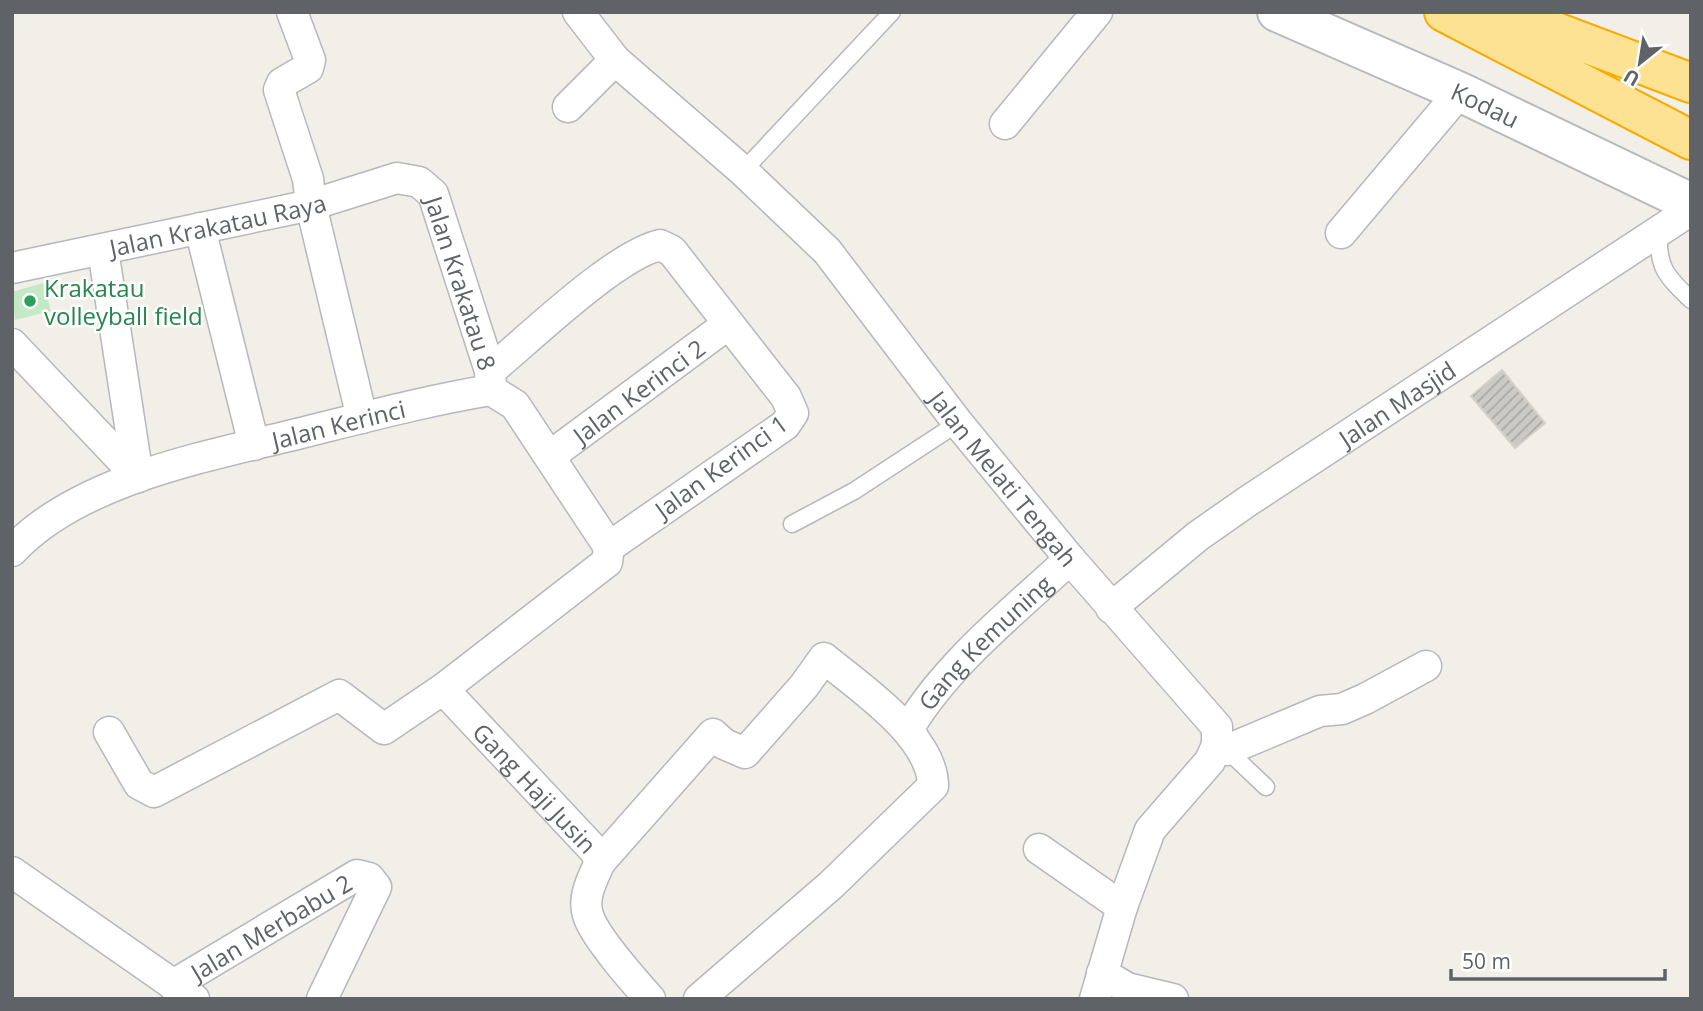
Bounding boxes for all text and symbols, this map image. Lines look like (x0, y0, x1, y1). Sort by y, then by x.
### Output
north arrow (1605, 28, 1675, 98)
text: U (1619, 63, 1644, 93)
street label: Kodau (1446, 74, 1525, 135)
street label: Jalan Krakatau Raya (104, 185, 330, 264)
street label: Jalan Krakatau 8 (418, 190, 505, 374)
place label: Krakatau volleyball field (44, 271, 203, 332)
marker: Krakatau volleyball field (22, 293, 38, 309)
street label: Jalan Kerinci 2 (564, 331, 711, 452)
street label: Jalan Masjid (1330, 353, 1462, 455)
street label: Jalan Melati Tengah (921, 382, 1086, 573)
street label: Jalan Kerinci (266, 391, 408, 457)
street label: Jalan Kerinci 1 (646, 407, 794, 526)
street label: Gang Kemuning (910, 567, 1059, 716)
street label: Gang Haji Jusin (466, 715, 605, 860)
street label: Jalan Merbabu 2 (182, 866, 358, 989)
scale bar (1451, 937, 1664, 981)
text: 50 m (1462, 947, 1511, 975)

